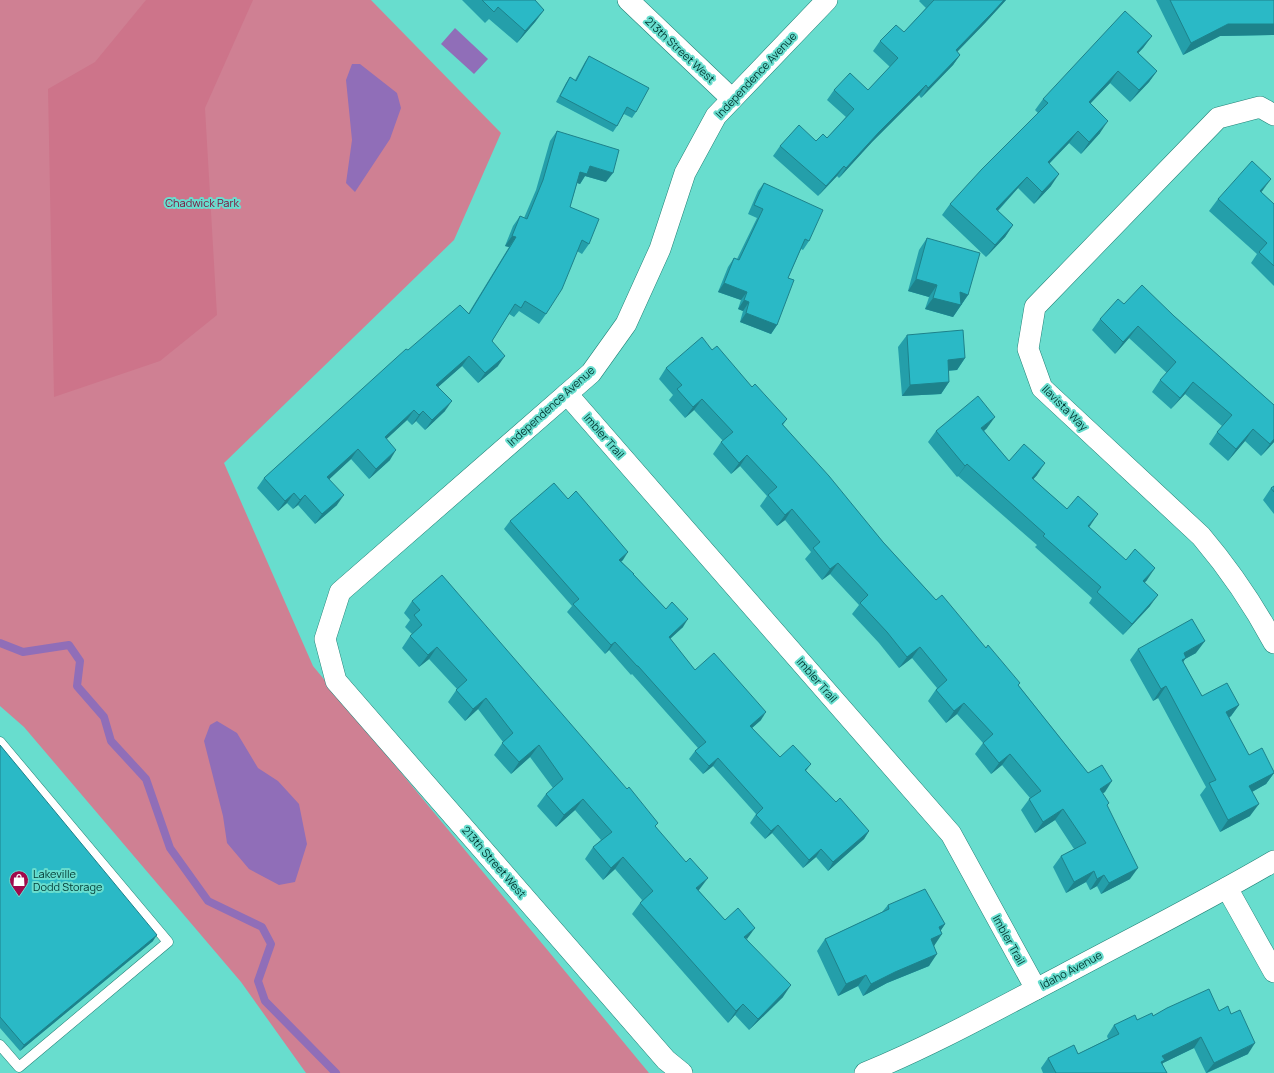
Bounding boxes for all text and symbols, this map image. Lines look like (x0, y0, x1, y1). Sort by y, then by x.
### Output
street label: 213th Street West (642, 13, 719, 86)
street label: Independence Avenue (712, 28, 800, 121)
park label: Chadwick Park (165, 195, 239, 210)
street label: Independence Avenue (504, 362, 598, 449)
street label: Ilavista Way (1039, 381, 1092, 434)
street label: Imbler Trail (581, 410, 628, 461)
street label: Imbler Trail (794, 654, 841, 705)
street label: 213th Street West (459, 823, 530, 901)
place label: Lakeville Dodd Storage (33, 866, 103, 894)
shop icon: Lakeville Dodd Storage (8, 869, 30, 897)
street label: Imbler Trail (990, 912, 1029, 967)
street label: Idaho Avenue (1037, 947, 1105, 992)

